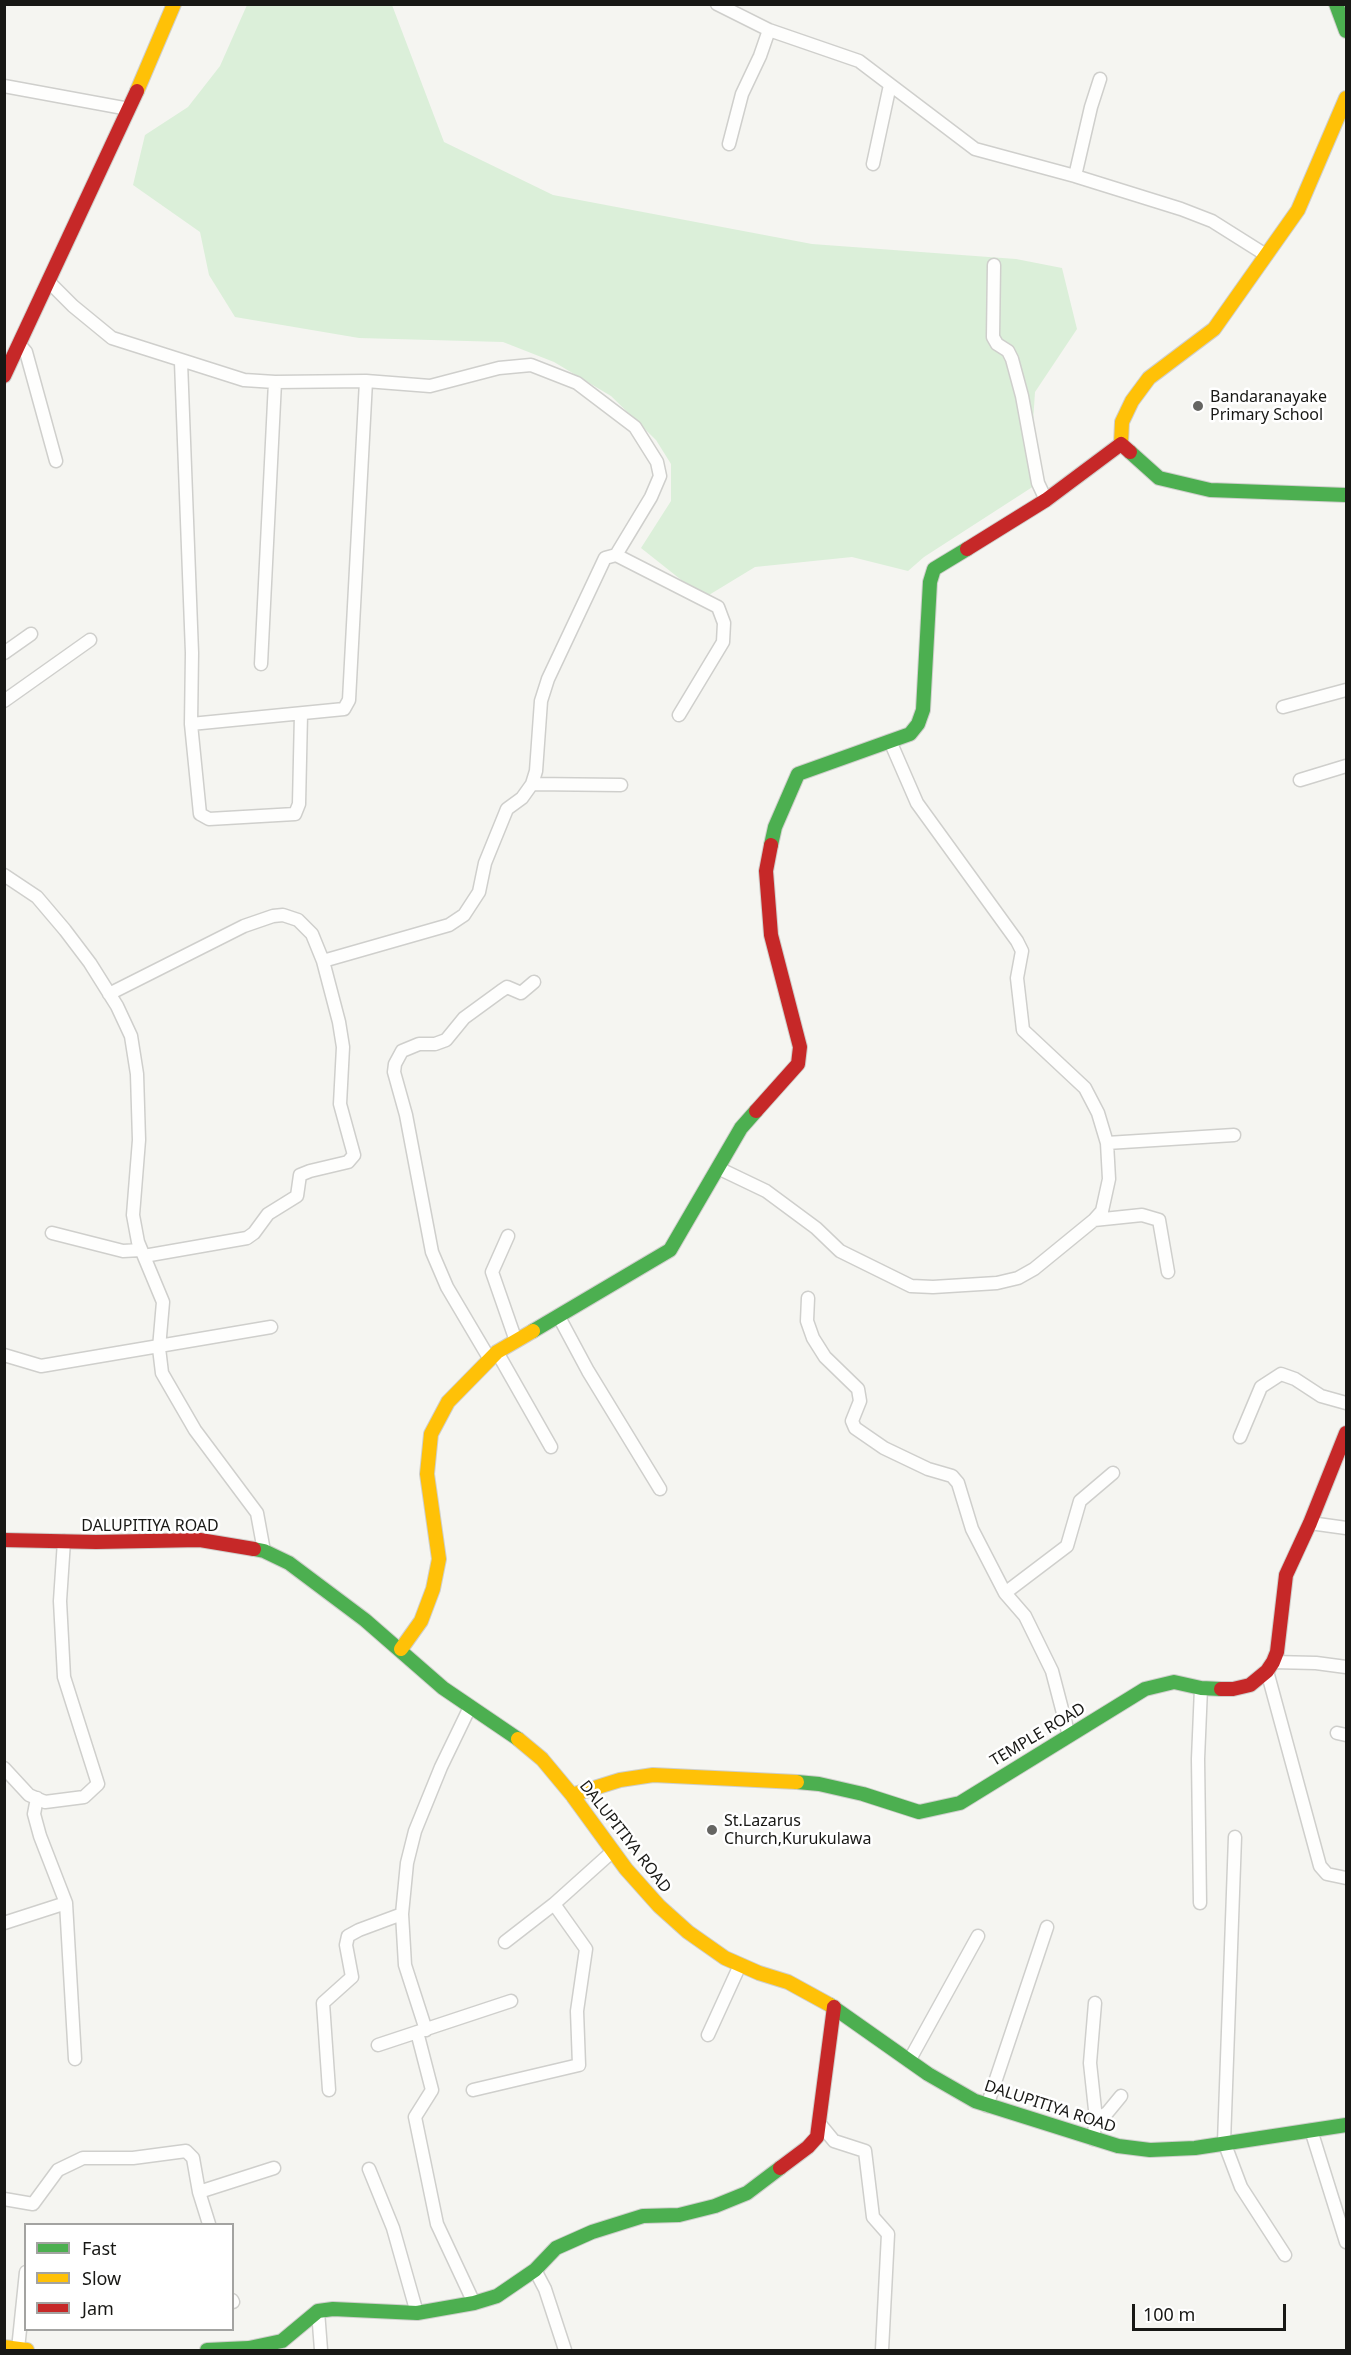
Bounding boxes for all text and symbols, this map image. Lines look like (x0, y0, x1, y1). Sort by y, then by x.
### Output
place label: Bandaranayake Primary School (1210, 387, 1327, 425)
marker: Bandaranayake Primary School (1191, 399, 1205, 413)
street label: DALUPITIYA ROAD (81, 1516, 219, 1536)
street label: TEMPLE ROAD (987, 1699, 1089, 1771)
street label: DALUPITIYA ROAD (575, 1777, 675, 1897)
place label: St.Lazarus Church,Kurukulawa (724, 1811, 871, 1849)
marker: St.Lazarus Church,Kurukulawa (705, 1823, 719, 1837)
street label: DALUPITIYA ROAD (982, 2077, 1118, 2137)
legend (24, 2223, 234, 2331)
text: Fast (82, 2236, 117, 2260)
text: Slow (82, 2266, 121, 2290)
scale bar (1135, 2292, 1290, 2330)
text: Jam (82, 2296, 114, 2320)
text: 100 m (1143, 2302, 1195, 2326)

